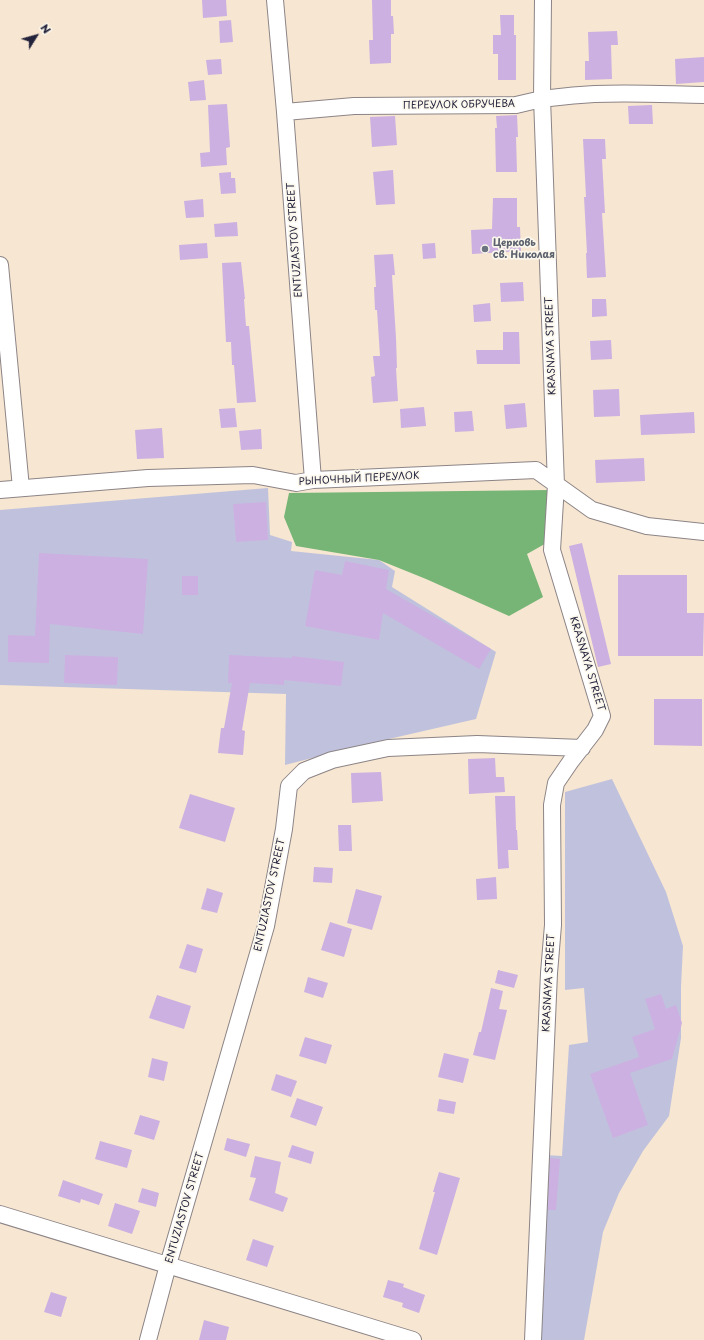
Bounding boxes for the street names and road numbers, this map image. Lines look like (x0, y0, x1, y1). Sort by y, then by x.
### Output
street label: ПЕРЕУЛОК ОБРУЧЕВА (403, 98, 515, 112)
street label: ENTUZIASTOV STREET (285, 182, 305, 298)
street label: KRASNAYA STREET (543, 297, 559, 395)
street label: РЫНОЧНЫЙ ПЕРЕУЛОК (298, 470, 420, 488)
street label: KRASNAYA STREET (567, 615, 607, 713)
street label: ENTUZIASTOV STREET (252, 837, 288, 953)
street label: KRASNAYA STREET (540, 934, 558, 1032)
street label: ENTUZIASTOV STREET (163, 1151, 207, 1265)

